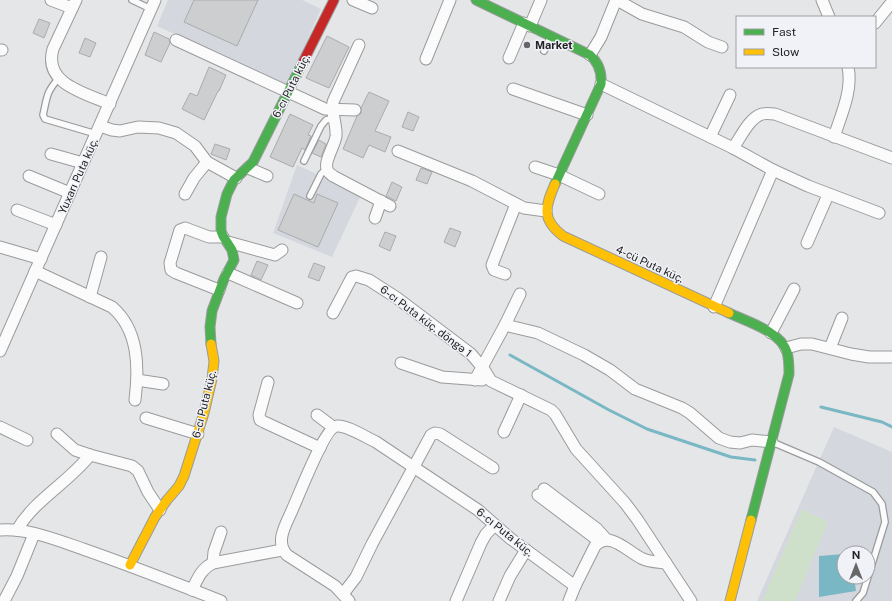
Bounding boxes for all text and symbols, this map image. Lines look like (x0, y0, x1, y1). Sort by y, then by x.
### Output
legend (736, 16, 876, 68)
text: Fast (772, 25, 797, 39)
place label: Market (535, 39, 573, 51)
marker: Market (522, 40, 532, 50)
text: Slow (772, 45, 800, 59)
street label: 6-cı Puta küç. (270, 52, 313, 120)
street label: Yuxarı Puta küç. (56, 136, 101, 216)
street label: 4-cü Puta küç. (614, 243, 686, 286)
street label: 6-cı Puta küç. döngə 1 (377, 283, 474, 360)
street label: 6-cı Puta küç. (190, 369, 219, 439)
street label: 6-cı Puta küç. (474, 505, 536, 559)
north arrow (836, 545, 876, 585)
text: N (852, 549, 860, 561)

